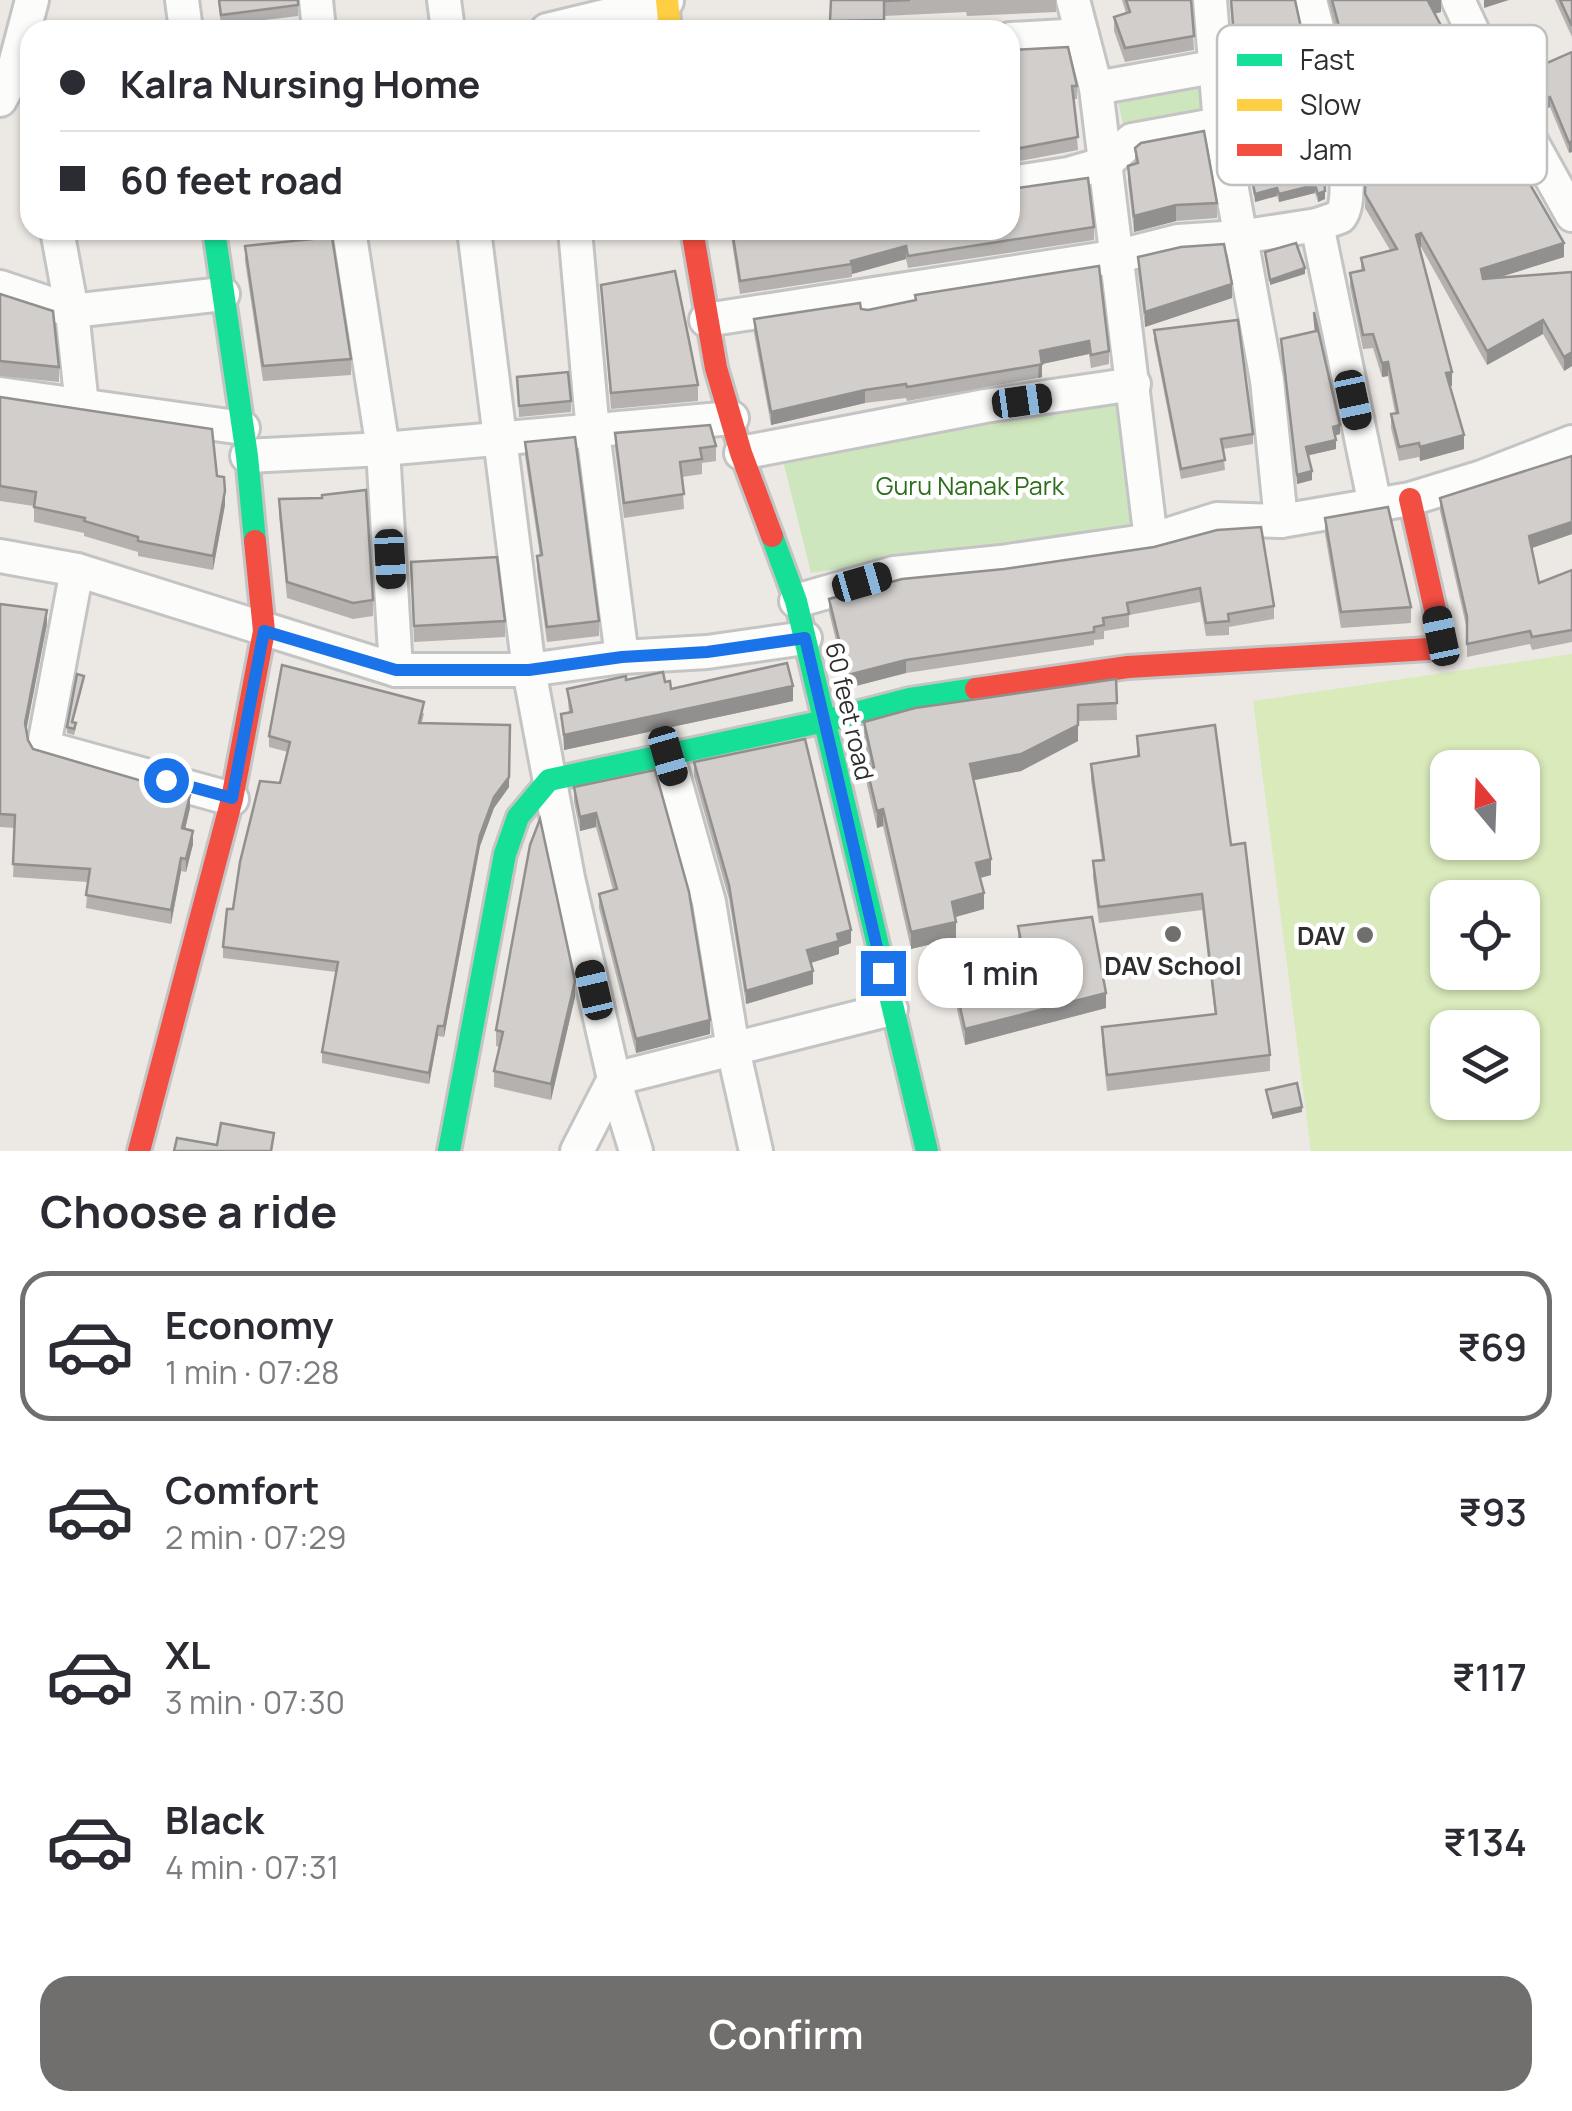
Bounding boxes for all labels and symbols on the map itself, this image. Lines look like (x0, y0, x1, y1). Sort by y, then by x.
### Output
legend (1217, 25, 1547, 185)
text: Fast (1300, 40, 1355, 78)
text: Slow (1300, 85, 1361, 123)
text: Jam (1300, 130, 1352, 168)
car (1332, 368, 1374, 432)
car (990, 382, 1054, 420)
park label: Guru Nanak Park (876, 468, 1065, 503)
car (373, 528, 407, 590)
car (829, 559, 895, 605)
car (1420, 604, 1462, 668)
street label: 60 feet road (817, 639, 883, 783)
car (645, 723, 691, 789)
north arrow (1430, 750, 1540, 860)
route start (144, 758, 189, 803)
place label: DAV (1297, 918, 1345, 953)
marker: DAV School (1162, 923, 1184, 945)
marker: DAV (1354, 924, 1376, 946)
callout: 1 min (918, 938, 1083, 1008)
place label: DAV School (1104, 948, 1242, 983)
route end (861, 951, 906, 996)
car (573, 957, 615, 1023)

